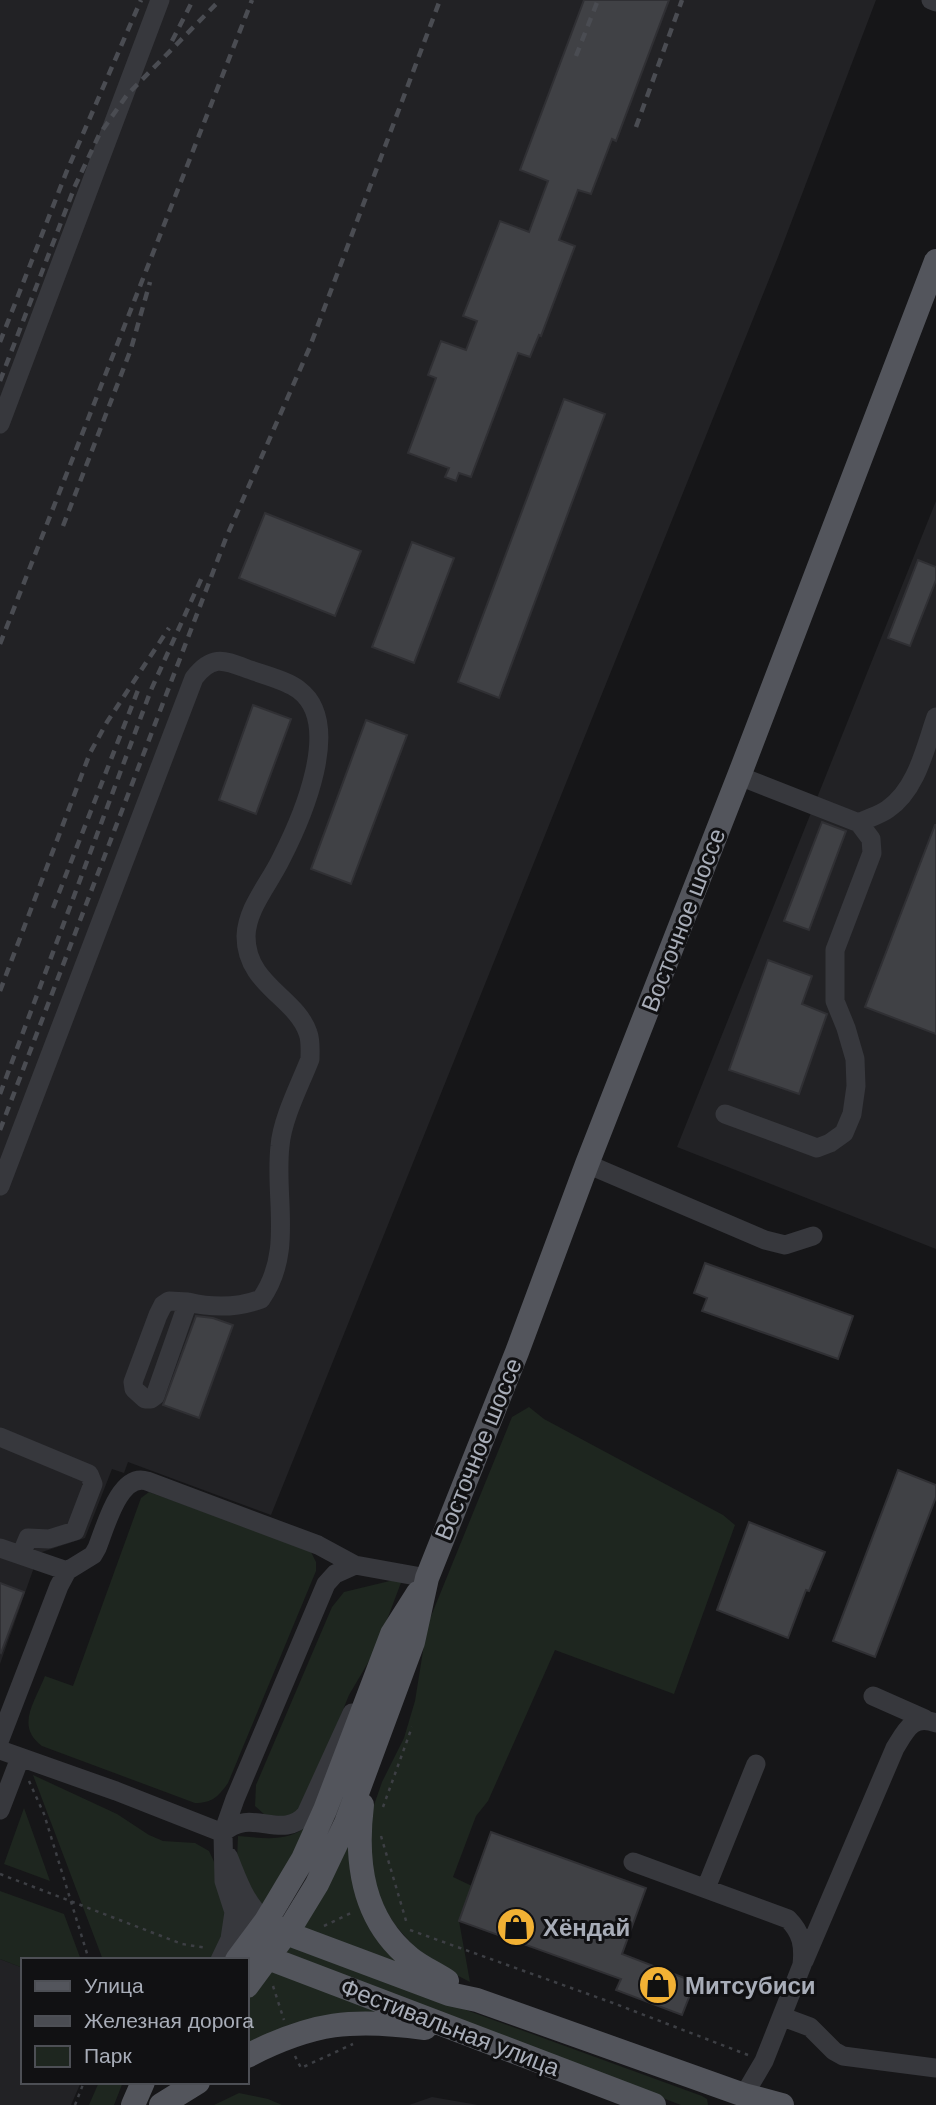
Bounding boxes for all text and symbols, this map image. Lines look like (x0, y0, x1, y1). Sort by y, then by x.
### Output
street label: Восточное шоссе (636, 825, 730, 1015)
street label: Восточное шоссе (429, 1354, 527, 1544)
shop icon: Хёндай (495, 1906, 537, 1948)
place label: Хёндай (543, 1914, 630, 1941)
legend (21, 1958, 248, 2084)
shop icon: Митсубиси (637, 1964, 679, 2006)
place label: Митсубиси (685, 1972, 816, 1999)
street label: Фестивальная улица (337, 1973, 564, 2082)
text: Улица (84, 1974, 144, 1997)
text: Железная дорога (84, 2009, 254, 2032)
text: Парк (84, 2044, 132, 2067)

